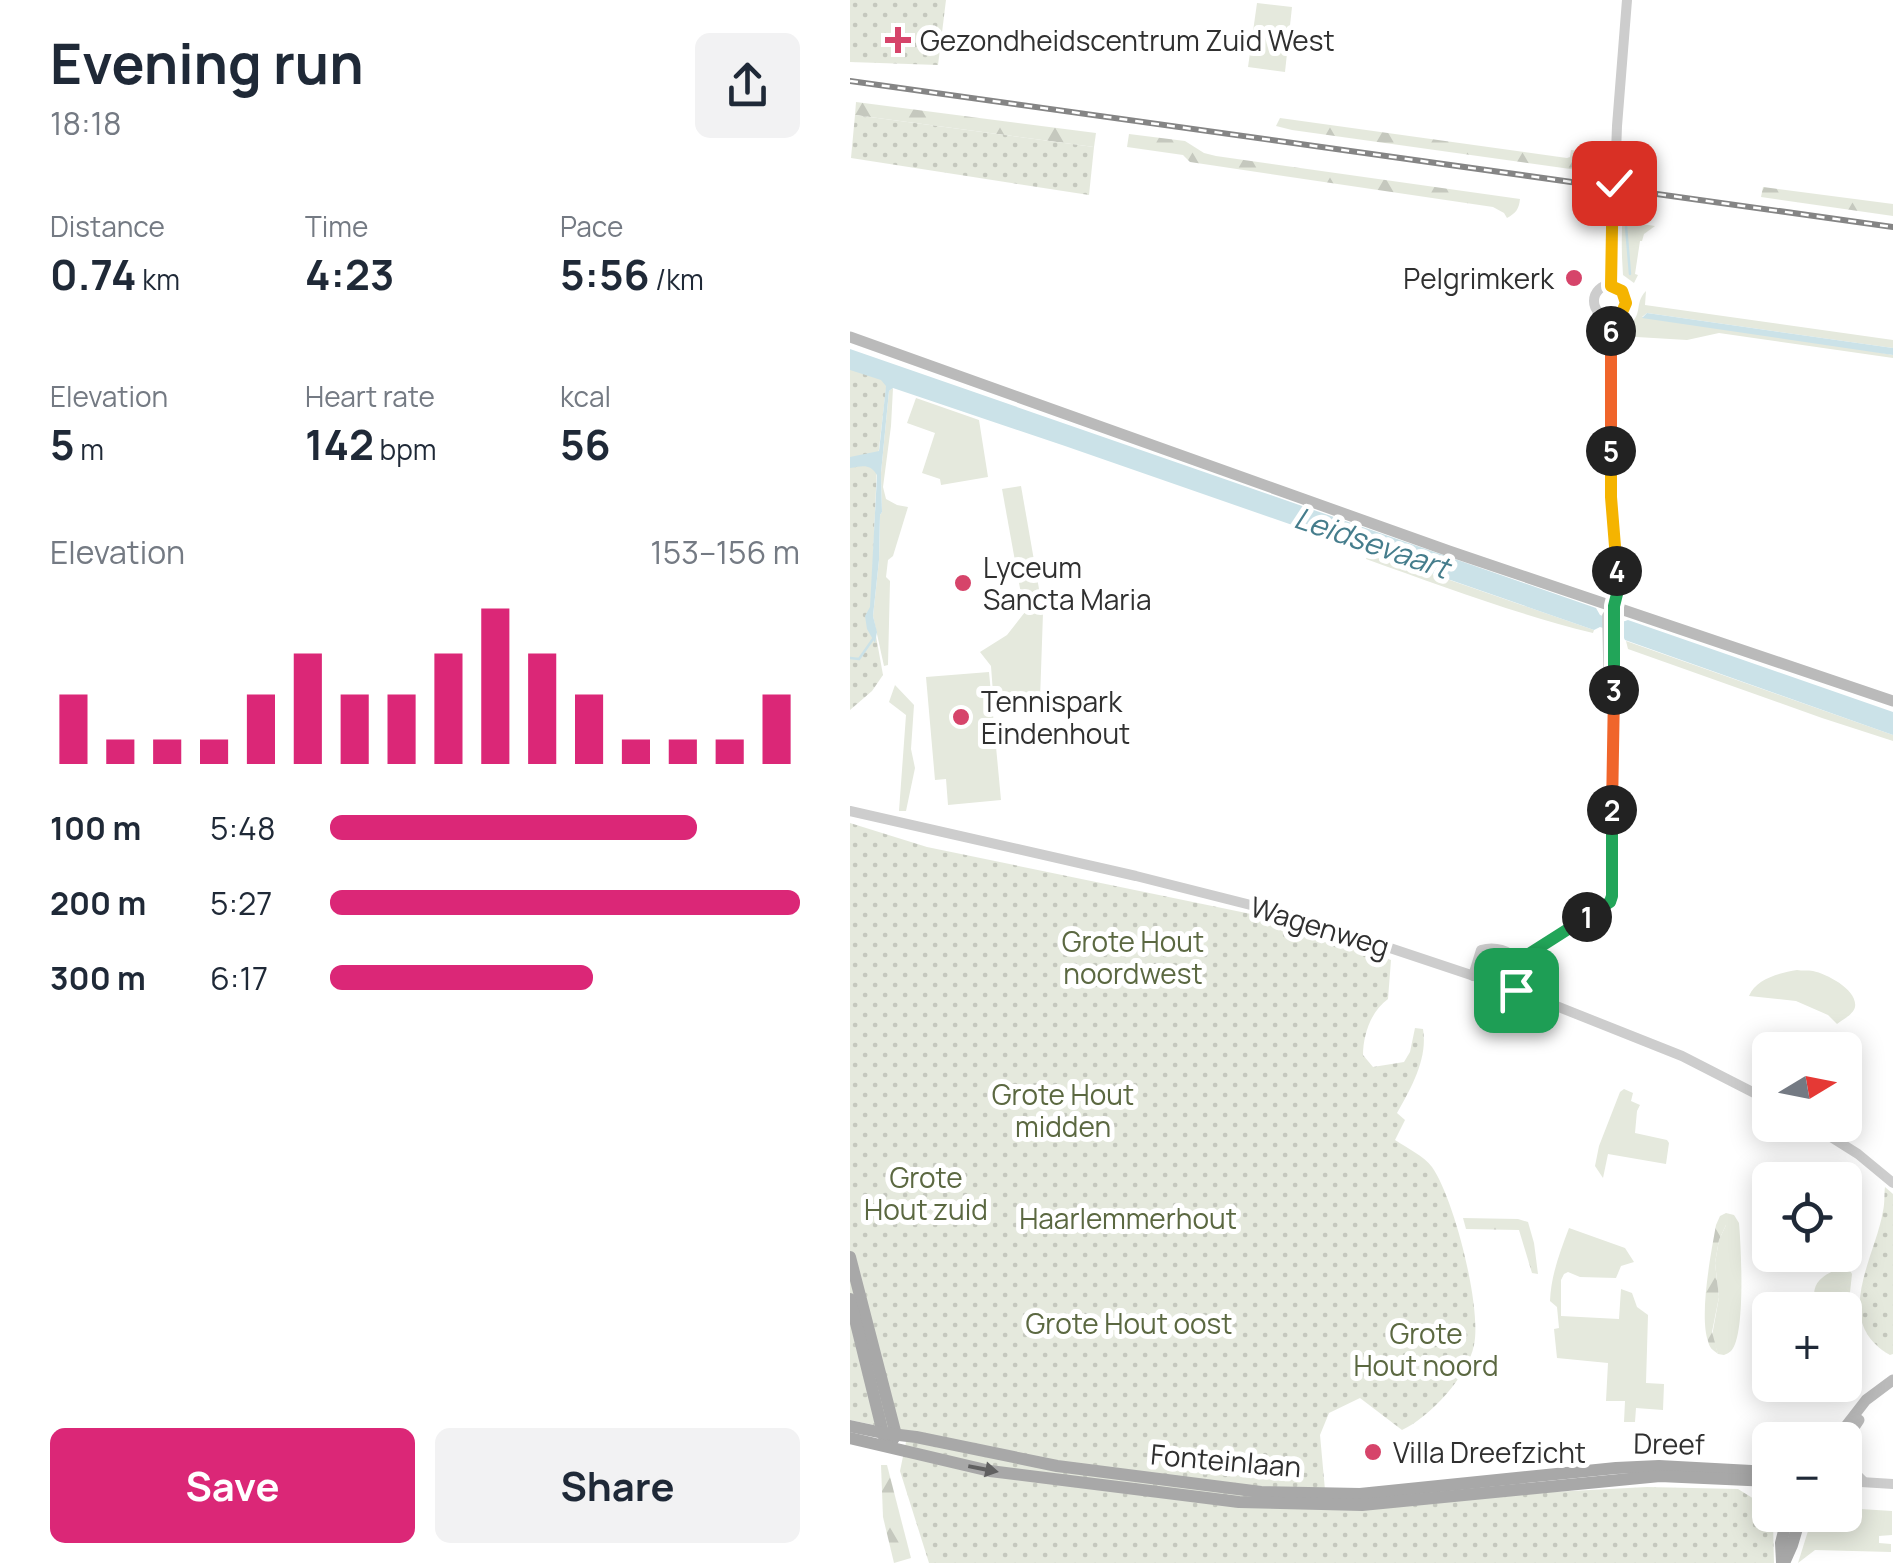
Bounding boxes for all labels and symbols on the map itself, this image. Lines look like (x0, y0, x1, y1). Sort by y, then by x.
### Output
place label: Gezondheidscentrum Zuid West (920, 21, 1335, 59)
marker: Gezondheidscentrum Zuid West (885, 27, 911, 53)
pin (1572, 141, 1657, 226)
place label: Pelgrimkerk (1403, 259, 1555, 297)
marker: Pelgrimkerk (1563, 267, 1585, 289)
pin: 6 (1586, 306, 1636, 356)
pin: 5 (1586, 426, 1636, 476)
water label: Leidsevaart (1289, 496, 1458, 589)
pin: 4 (1592, 546, 1642, 596)
place label: Lyceum Sancta Maria (983, 548, 1152, 618)
marker: Lyceum Sancta Maria (952, 572, 974, 594)
pin: 3 (1589, 665, 1639, 715)
place label: Tennispark Eindenhout (981, 682, 1130, 752)
marker: Tennispark Eindenhout (950, 706, 972, 728)
pin: 2 (1587, 785, 1637, 835)
street label: Wagenweg (1246, 887, 1394, 965)
pin: 1 (1562, 892, 1612, 942)
park label: Grote Hout noordwest (1062, 922, 1204, 992)
pin (1474, 948, 1559, 1033)
north arrow (1752, 1032, 1862, 1142)
park label: Grote Hout midden (992, 1075, 1134, 1145)
park label: Grote Hout zuid (864, 1158, 988, 1228)
park label: Haarlemmerhout (1019, 1199, 1237, 1237)
park label: Grote Hout oost (1026, 1304, 1232, 1342)
park label: Grote Hout noord (1353, 1314, 1499, 1384)
street label: Dreef (1633, 1423, 1705, 1463)
place label: Villa Dreefzicht (1393, 1433, 1586, 1471)
street label: Fonteinlaan (1149, 1434, 1303, 1486)
marker: Villa Dreefzicht (1362, 1441, 1384, 1463)
one-way arrow (968, 1461, 999, 1477)

